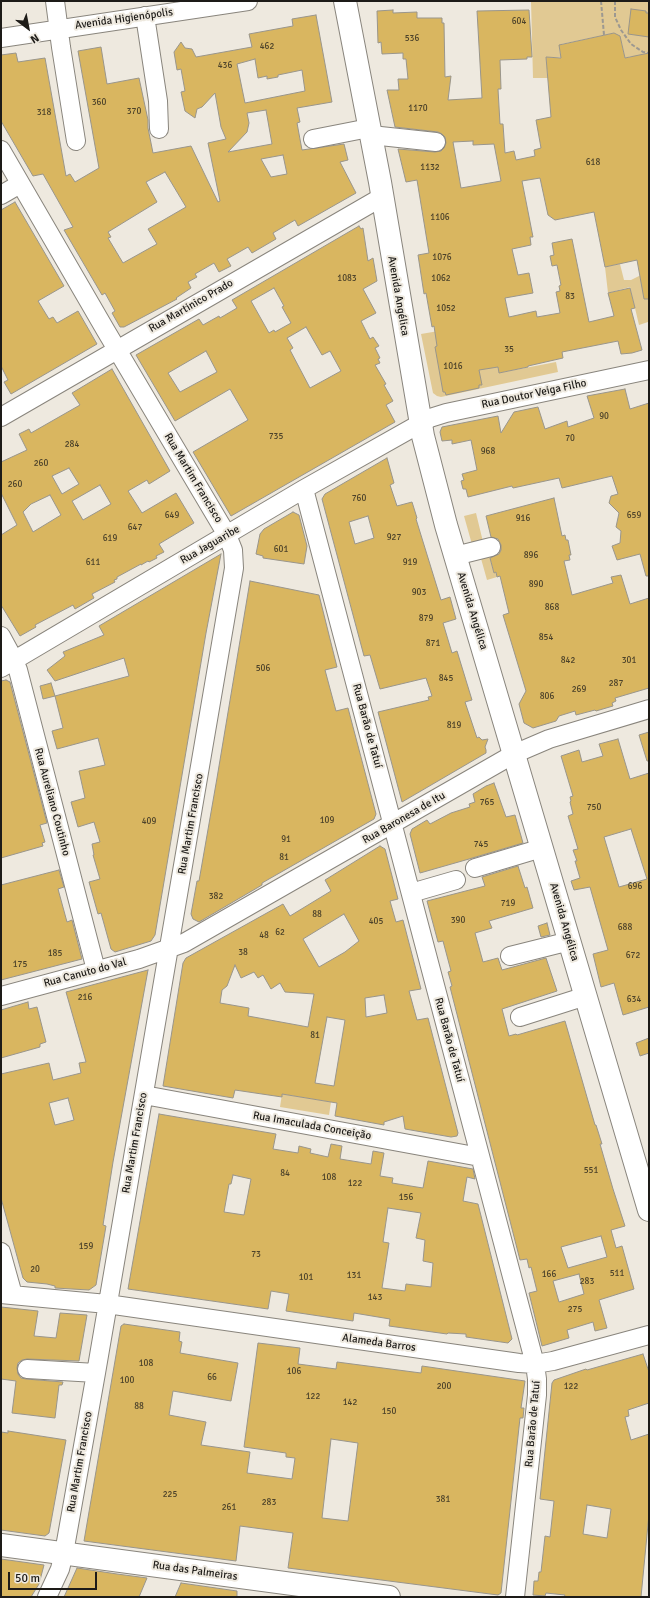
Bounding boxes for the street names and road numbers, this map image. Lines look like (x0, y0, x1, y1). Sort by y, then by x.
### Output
street label: Avenida Higienópolis (74, 6, 174, 32)
street label: Avenida Angélica (384, 255, 412, 337)
street label: Rua Martinico Prado (146, 276, 236, 336)
street label: Rua Doutor Veiga Filho (480, 376, 588, 412)
street label: Rua Martim Francisco (161, 431, 225, 525)
street label: Rua Jaguaribe (178, 523, 242, 567)
street label: Avenida Angélica (454, 570, 490, 652)
street label: Rua Barão de Tatuí (349, 682, 385, 770)
street label: Rua Aureliano Coutinho (31, 747, 73, 857)
street label: Rua Martim Francisco (176, 773, 206, 875)
street label: Rua Baronesa de Itu (360, 789, 448, 847)
street label: Avenida Angélica (547, 881, 581, 963)
street label: Rua Canuto do Val (42, 956, 128, 990)
street label: Rua Barão de Tatuí (431, 996, 467, 1084)
street label: Rua Martim Francisco (120, 1092, 150, 1194)
street label: Rua Imaculada Conceição (252, 1109, 372, 1143)
street label: Alameda Barros (341, 1331, 417, 1355)
street label: Rua Barão de Tatuí (523, 1380, 543, 1468)
street label: Rua Martim Francisco (65, 1411, 95, 1513)
street label: Rua das Palmeiras (152, 1559, 238, 1583)

